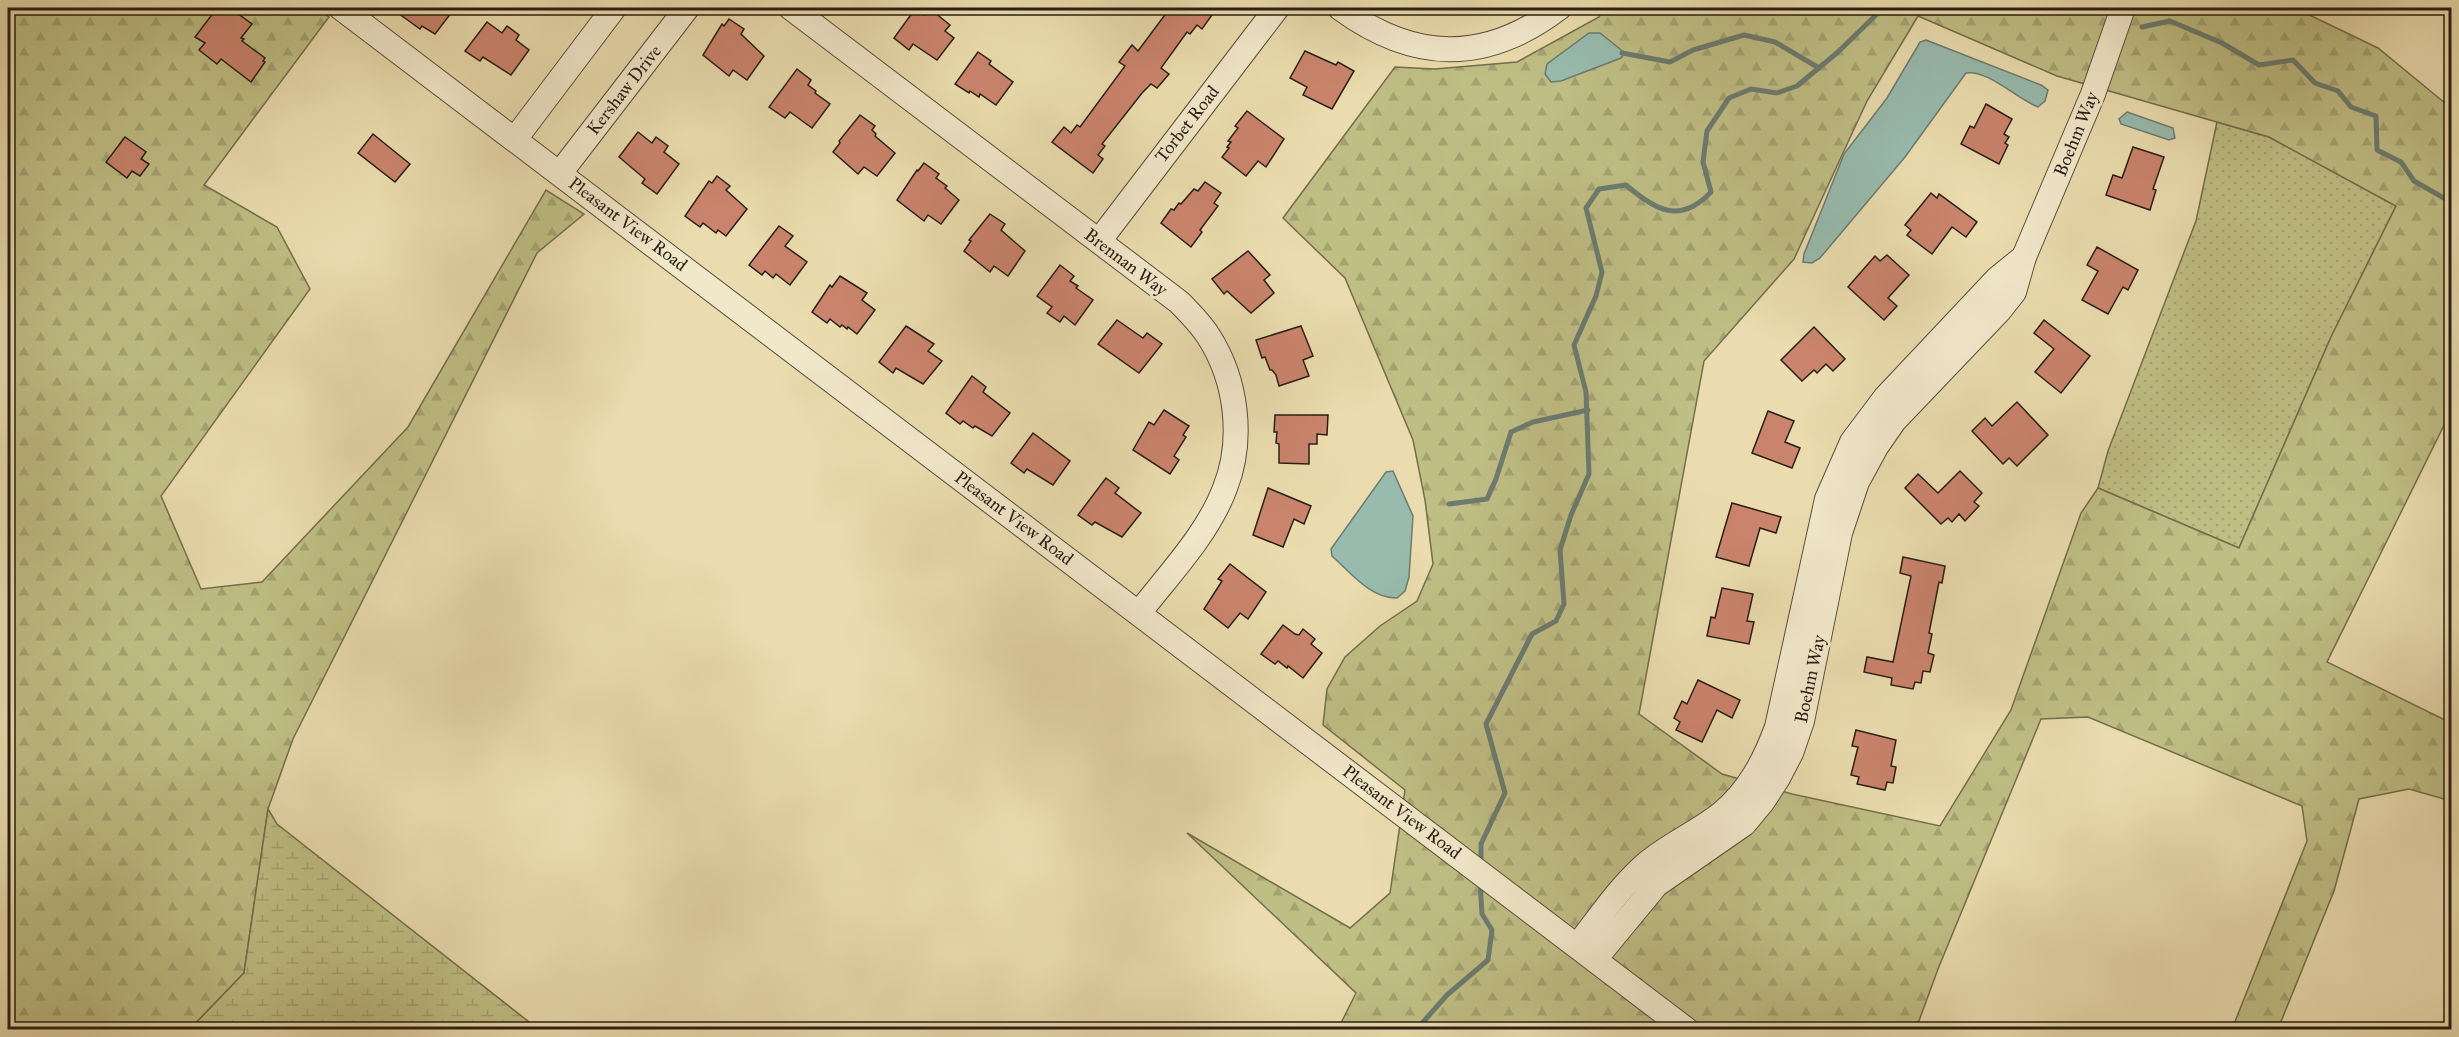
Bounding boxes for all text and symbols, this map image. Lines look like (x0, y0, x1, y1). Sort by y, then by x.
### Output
street label: Kershaw Drive (582, 41, 666, 139)
street label: Torbet Road (1150, 81, 1224, 167)
street label: Boehm Way (2049, 88, 2103, 180)
street label: Pleasant View Road (564, 172, 692, 276)
street label: Brennan Way (1080, 224, 1172, 301)
street label: Pleasant View Road (950, 466, 1078, 570)
street label: Boehm Way (1790, 632, 1830, 725)
street label: Pleasant View Road (1338, 760, 1466, 864)

